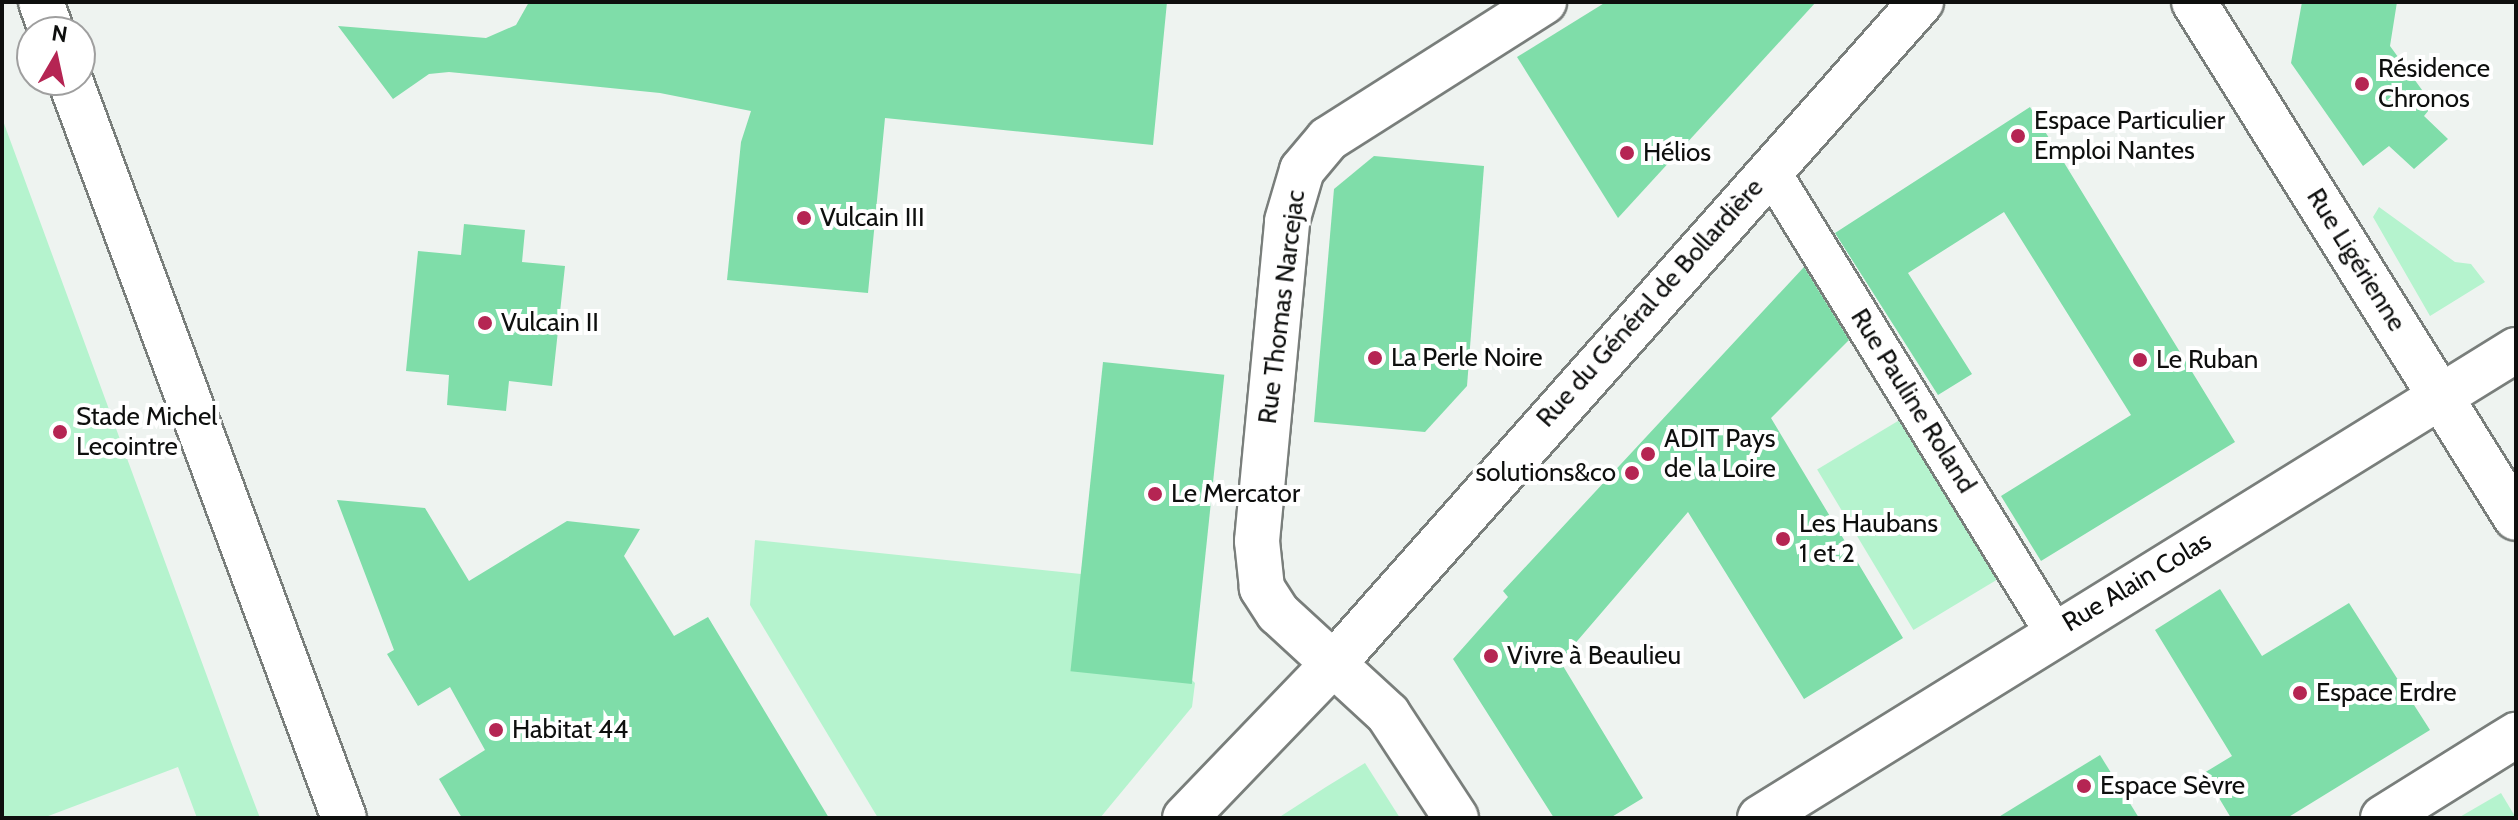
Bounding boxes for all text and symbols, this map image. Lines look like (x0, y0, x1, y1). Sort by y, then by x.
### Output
north arrow (16, 16, 96, 96)
text: N (50, 19, 69, 48)
place label: Résidence Chronos (2378, 53, 2490, 114)
marker: Résidence Chronos (2353, 75, 2371, 93)
place label: Espace Particulier Emploi Nantes (2034, 105, 2225, 166)
marker: Espace Particulier Emploi Nantes (2009, 127, 2027, 145)
place label: Hélios (1643, 137, 1711, 169)
marker: Hélios (1618, 144, 1636, 162)
street label: Rue du Général de Bollardière (1530, 172, 1770, 434)
street label: Rue Ligérienne (2300, 183, 2412, 337)
street label: Rue Thomas Narcejac (1252, 188, 1312, 426)
place label: Vulcain III (820, 202, 925, 234)
marker: Vulcain III (795, 209, 813, 227)
street label: Rue Pauline Roland (1844, 303, 1982, 499)
place label: Vulcain II (501, 307, 599, 339)
marker: Vulcain II (476, 314, 494, 332)
place label: La Perle Noire (1391, 342, 1543, 374)
place label: Le Ruban (2156, 344, 2258, 376)
marker: La Perle Noire (1366, 349, 1384, 367)
marker: Le Ruban (2131, 351, 2149, 369)
place label: Stade Michel Lecointre (76, 401, 217, 462)
marker: Stade Michel Lecointre (51, 423, 69, 441)
place label: ADIT Pays de la Loire (1664, 423, 1776, 484)
marker: ADIT Pays de la Loire (1639, 445, 1657, 463)
place label: solutions&co (1475, 457, 1616, 489)
marker: solutions&co (1623, 464, 1641, 482)
place label: Le Mercator (1171, 478, 1300, 510)
marker: Le Mercator (1146, 485, 1164, 503)
place label: Les Haubans 1 et 2 (1799, 508, 1938, 570)
street label: Rue Alain Colas (2057, 525, 2217, 639)
marker: Les Haubans 1 et 2 (1774, 530, 1792, 548)
place label: Vivre à Beaulieu (1507, 640, 1681, 672)
marker: Vivre à Beaulieu (1482, 647, 1500, 665)
place label: Espace Erdre (2316, 677, 2456, 709)
marker: Espace Erdre (2291, 684, 2309, 702)
place label: Habitat 44 (512, 714, 628, 746)
marker: Habitat 44 (487, 721, 505, 739)
place label: Espace Sèvre (2100, 770, 2245, 802)
marker: Espace Sèvre (2075, 777, 2093, 795)

